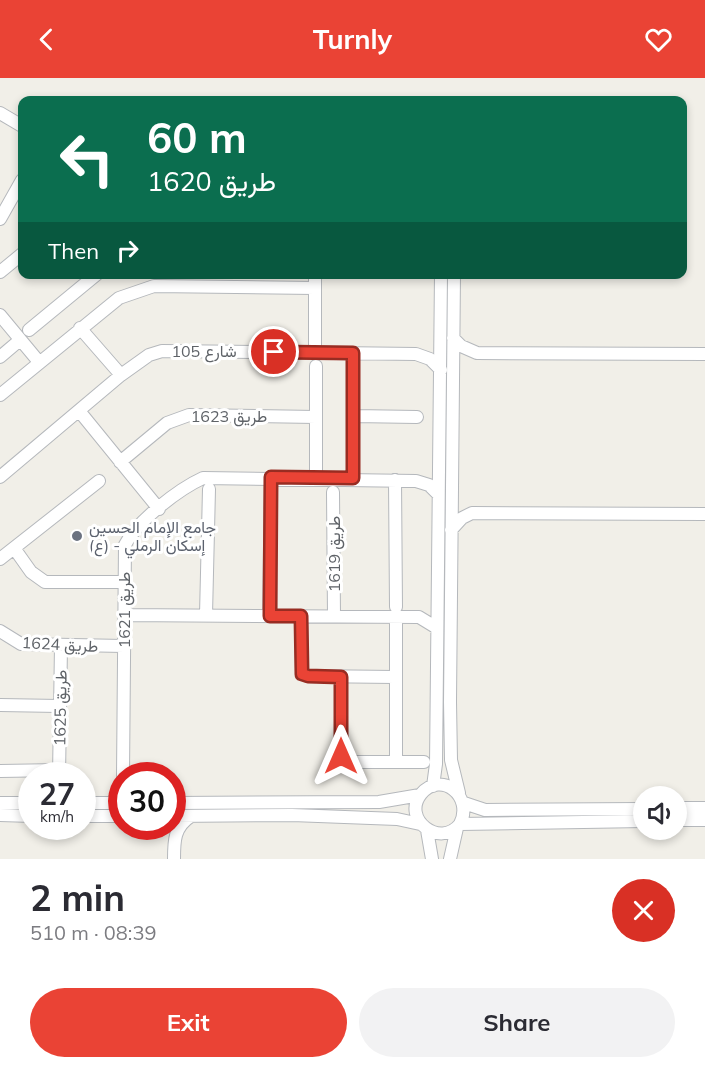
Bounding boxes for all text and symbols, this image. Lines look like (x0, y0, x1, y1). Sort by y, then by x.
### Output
text: Turnly (313, 22, 392, 56)
icon: back (30, 23, 63, 56)
icon: heart (642, 23, 675, 56)
text: 60 m (147, 111, 247, 164)
icon: left (48, 120, 126, 198)
text: طريق 1620 (147, 164, 276, 198)
icon: right (111, 234, 144, 267)
text: Then (48, 237, 99, 265)
pin (248, 326, 299, 377)
icon: arrive (257, 335, 290, 368)
street label: شارع 105 (171, 341, 237, 363)
street label: طريق 1623 (191, 406, 267, 427)
street label: طريق 1619 (324, 516, 345, 592)
place label: جامع الإمام الحسين (ع) - إسكان الرملي (89, 517, 216, 559)
marker: جامع الإمام الحسين (ع) - إسكان الرملي (70, 529, 84, 543)
street label: طريق 1621 (114, 572, 135, 648)
street label: طريق 1624 (21, 632, 99, 657)
street label: طريق 1625 (49, 670, 72, 746)
position arrow (309, 724, 373, 788)
speed limit sign: 30 (108, 762, 186, 840)
text: 27 (39, 775, 75, 813)
map controls (633, 786, 687, 840)
button: sound (633, 786, 687, 840)
text: km/h (40, 807, 74, 826)
text: 2 min (30, 875, 125, 920)
button: close (612, 879, 675, 942)
text: 510 m · 08:39 (30, 920, 156, 945)
button: Exit (30, 988, 347, 1057)
button: Share (359, 988, 675, 1057)

